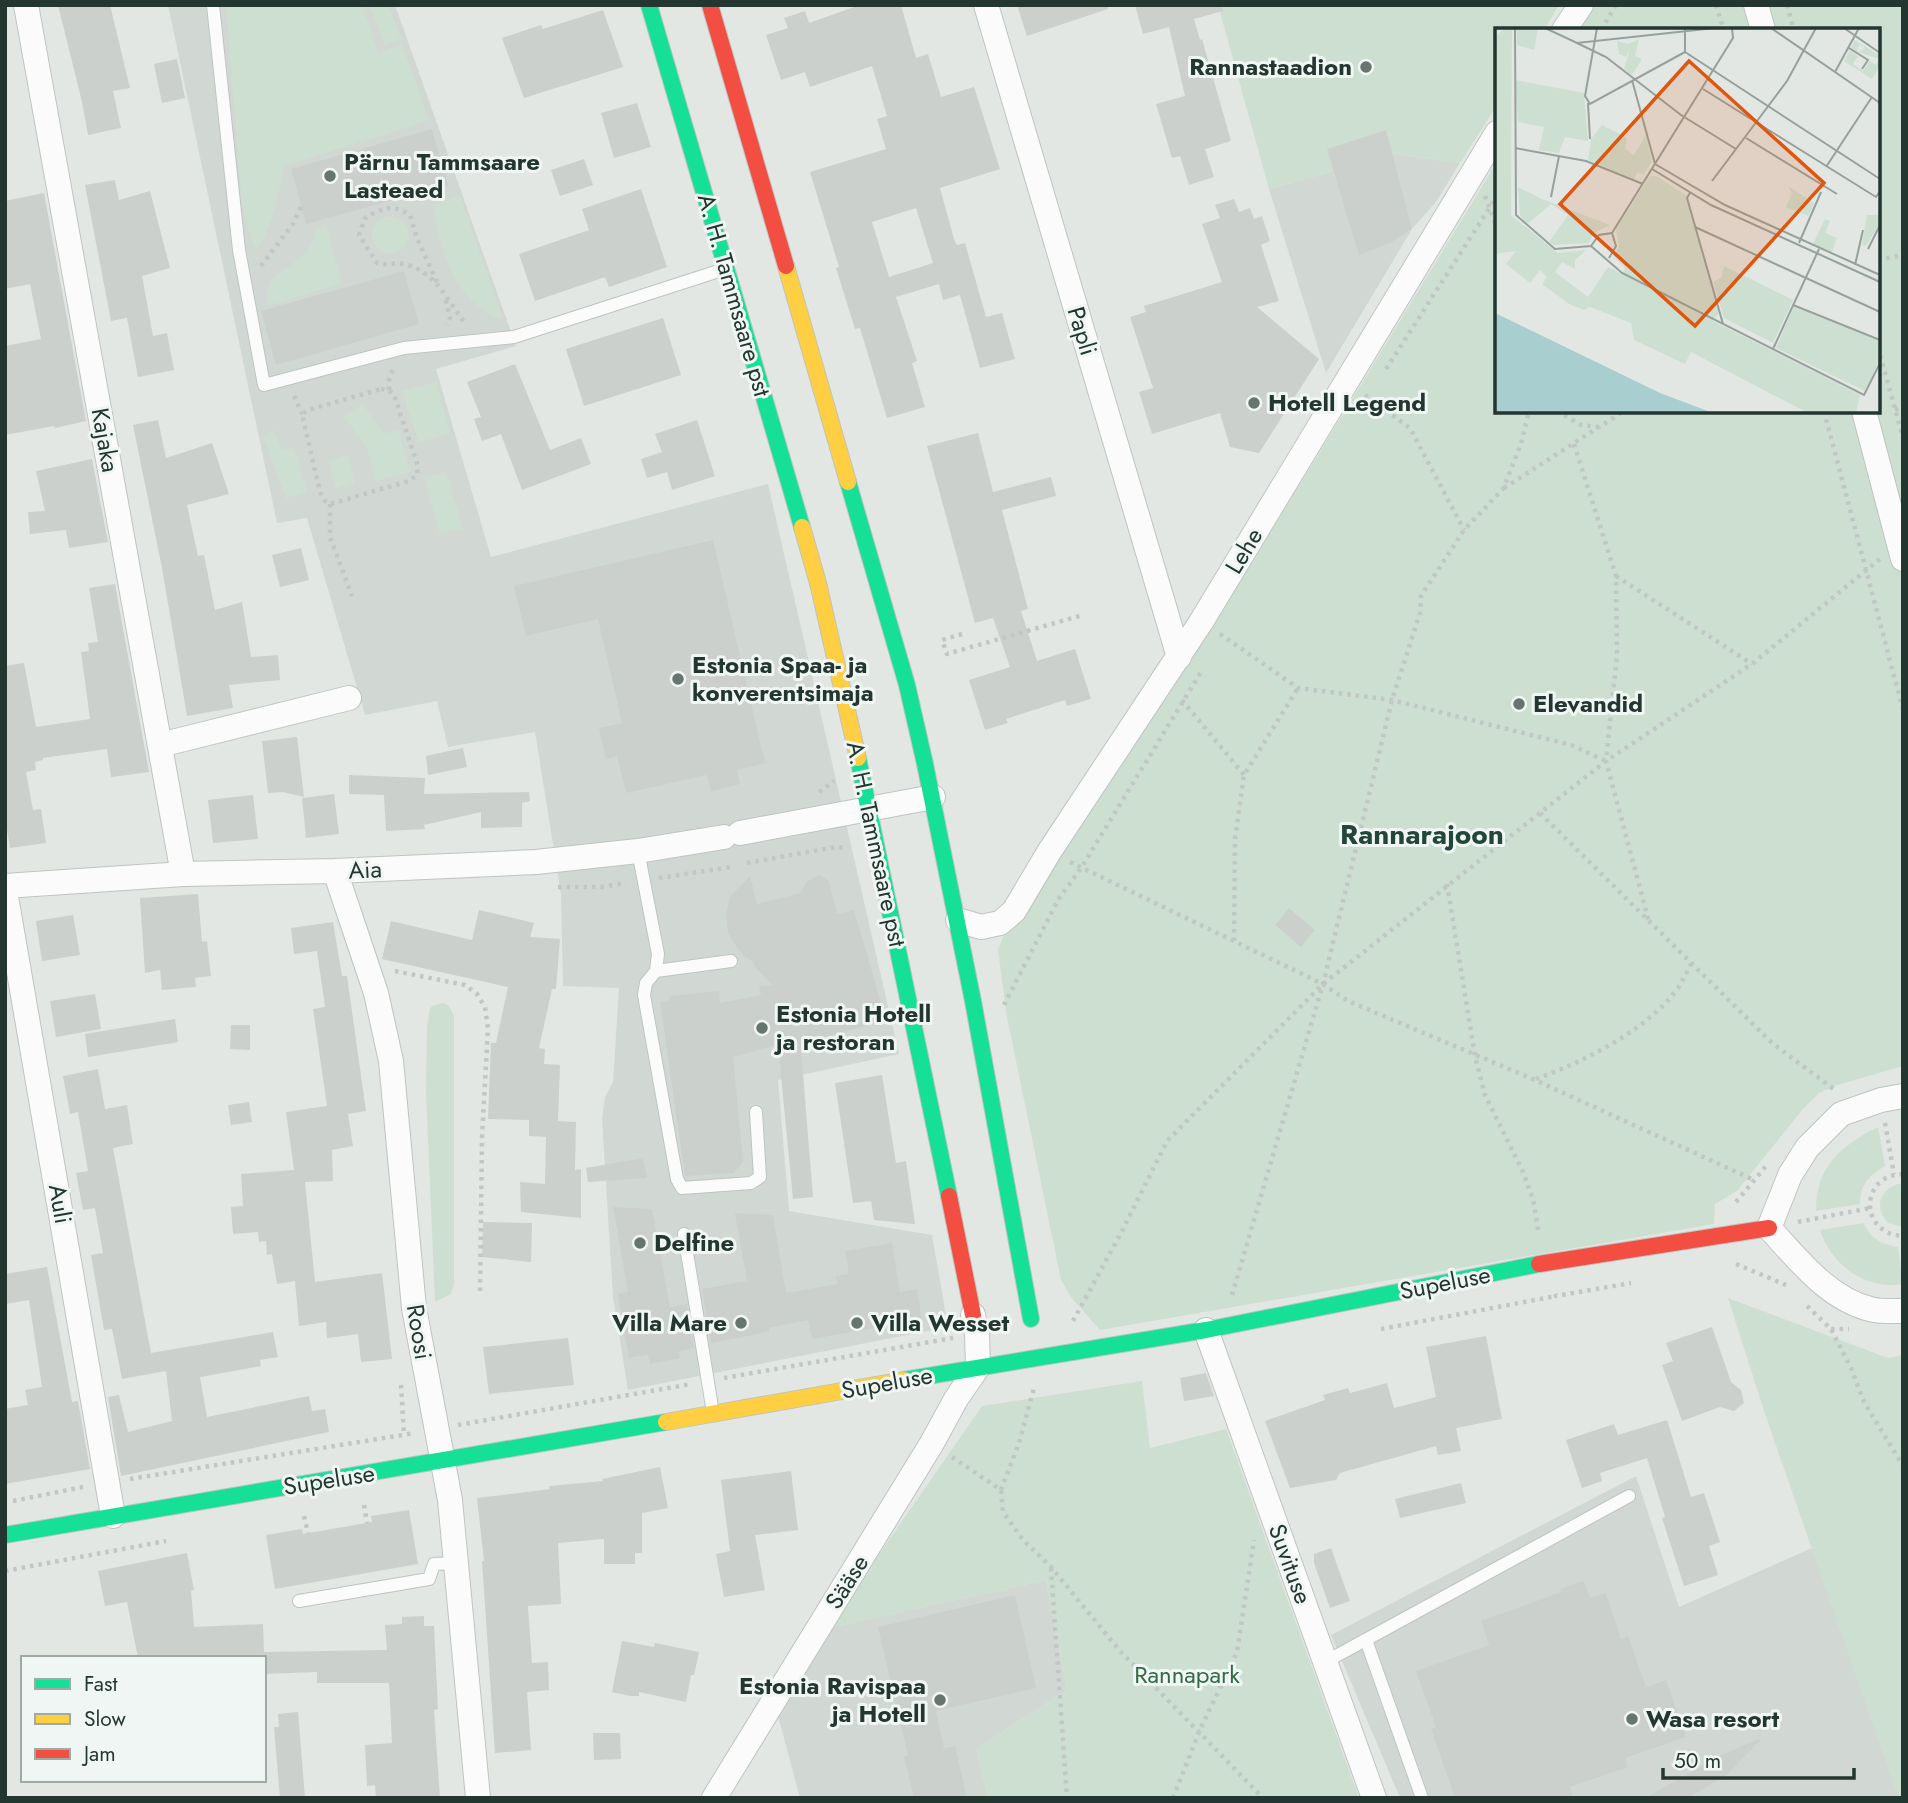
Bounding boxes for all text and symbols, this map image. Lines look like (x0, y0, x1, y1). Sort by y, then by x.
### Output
inset map (1495, 28, 1880, 413)
place label: Rannastaadion (1189, 49, 1352, 84)
marker: Rannastaadion (1358, 59, 1374, 75)
place label: Pärnu Tammsaare Lasteaed (344, 144, 540, 207)
marker: Pärnu Tammsaare Lasteaed (322, 168, 338, 184)
street label: A. H. Tammsaare pst (689, 189, 780, 401)
street label: Papli (1059, 302, 1106, 360)
place label: Hotell Legend (1268, 385, 1426, 420)
marker: Hotell Legend (1246, 395, 1262, 411)
street label: Kajaka (83, 405, 128, 475)
street label: Lehe (1216, 521, 1271, 580)
place label: Estonia Spaa- ja konverentsimaja (692, 647, 874, 710)
marker: Estonia Spaa- ja konverentsimaja (670, 671, 686, 687)
place label: Elevandid (1533, 686, 1643, 721)
marker: Elevandid (1511, 696, 1527, 712)
street label: A. H. Tammsaare pst (838, 738, 915, 950)
district label: Rannarajoon (1340, 814, 1504, 855)
street label: Aia (347, 851, 383, 888)
place label: Estonia Hotell ja restoran (773, 996, 931, 1059)
marker: Estonia Hotell ja restoran (754, 1020, 770, 1036)
street label: Auli (40, 1181, 81, 1227)
place label: Delfine (654, 1225, 734, 1260)
marker: Delfine (632, 1235, 648, 1251)
street label: Supeluse (1396, 1257, 1493, 1308)
street label: Roosi (398, 1302, 441, 1362)
place label: Villa Mare (611, 1305, 727, 1340)
place label: Villa Wesset (870, 1305, 1009, 1340)
marker: Villa Mare (733, 1315, 749, 1331)
marker: Villa Wesset (849, 1315, 865, 1331)
street label: Supeluse (839, 1357, 935, 1408)
street label: Supeluse (281, 1455, 377, 1504)
street label: Suvituse (1260, 1519, 1321, 1609)
street label: Sääse (816, 1548, 877, 1616)
legend (21, 1656, 266, 1782)
park label: Rannapark (1134, 1657, 1240, 1692)
place label: Estonia Ravispaa ja Hotell (739, 1668, 926, 1731)
text: Fast (84, 1669, 117, 1699)
marker: Estonia Ravispaa ja Hotell (932, 1692, 948, 1708)
place label: Wasa resort (1646, 1701, 1779, 1736)
text: Slow (84, 1704, 126, 1734)
marker: Wasa resort (1624, 1711, 1640, 1727)
scale bar (1663, 1736, 1854, 1780)
text: Jam (81, 1739, 116, 1769)
text: 50 m (1674, 1746, 1721, 1776)

